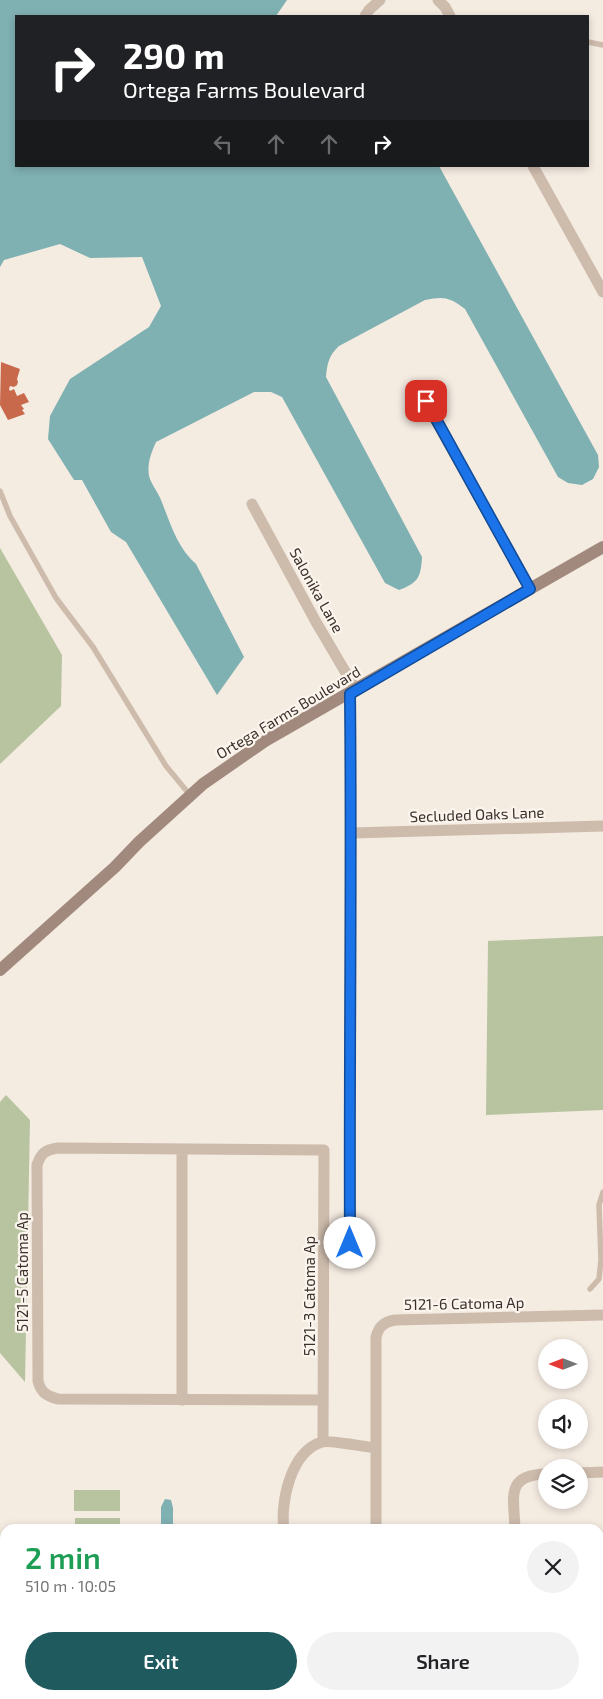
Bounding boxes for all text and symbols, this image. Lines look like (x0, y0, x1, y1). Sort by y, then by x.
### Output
text: 290 m (123, 34, 224, 76)
icon: right (40, 35, 105, 100)
text: Ortega Farms Boulevard (123, 76, 365, 102)
icon: left (209, 130, 237, 158)
icon: ahead (262, 130, 290, 158)
icon: ahead (315, 130, 343, 158)
icon: right (368, 130, 396, 158)
pin (405, 380, 447, 422)
icon: arrive (412, 387, 440, 415)
street label: Salonika Lane (286, 545, 348, 635)
street label: Ortega Farms Boulevard (213, 662, 363, 762)
street label: Secluded Oaks Lane (409, 803, 545, 825)
street label: 5121-5 Catoma Ap (13, 1212, 31, 1332)
position arrow (323, 1216, 375, 1268)
street label: 5121-3 Catoma Ap (300, 1236, 318, 1356)
street label: 5121-6 Catoma Ap (404, 1293, 524, 1313)
north arrow (538, 1339, 588, 1389)
map controls (538, 1339, 588, 1509)
button: sound (538, 1399, 588, 1449)
button: layers (538, 1459, 588, 1509)
text: 2 min (25, 1539, 101, 1575)
button: close (527, 1541, 579, 1593)
text: 510 m · 10:05 (25, 1576, 116, 1595)
button: Exit (25, 1632, 297, 1690)
button: Share (307, 1632, 579, 1690)

